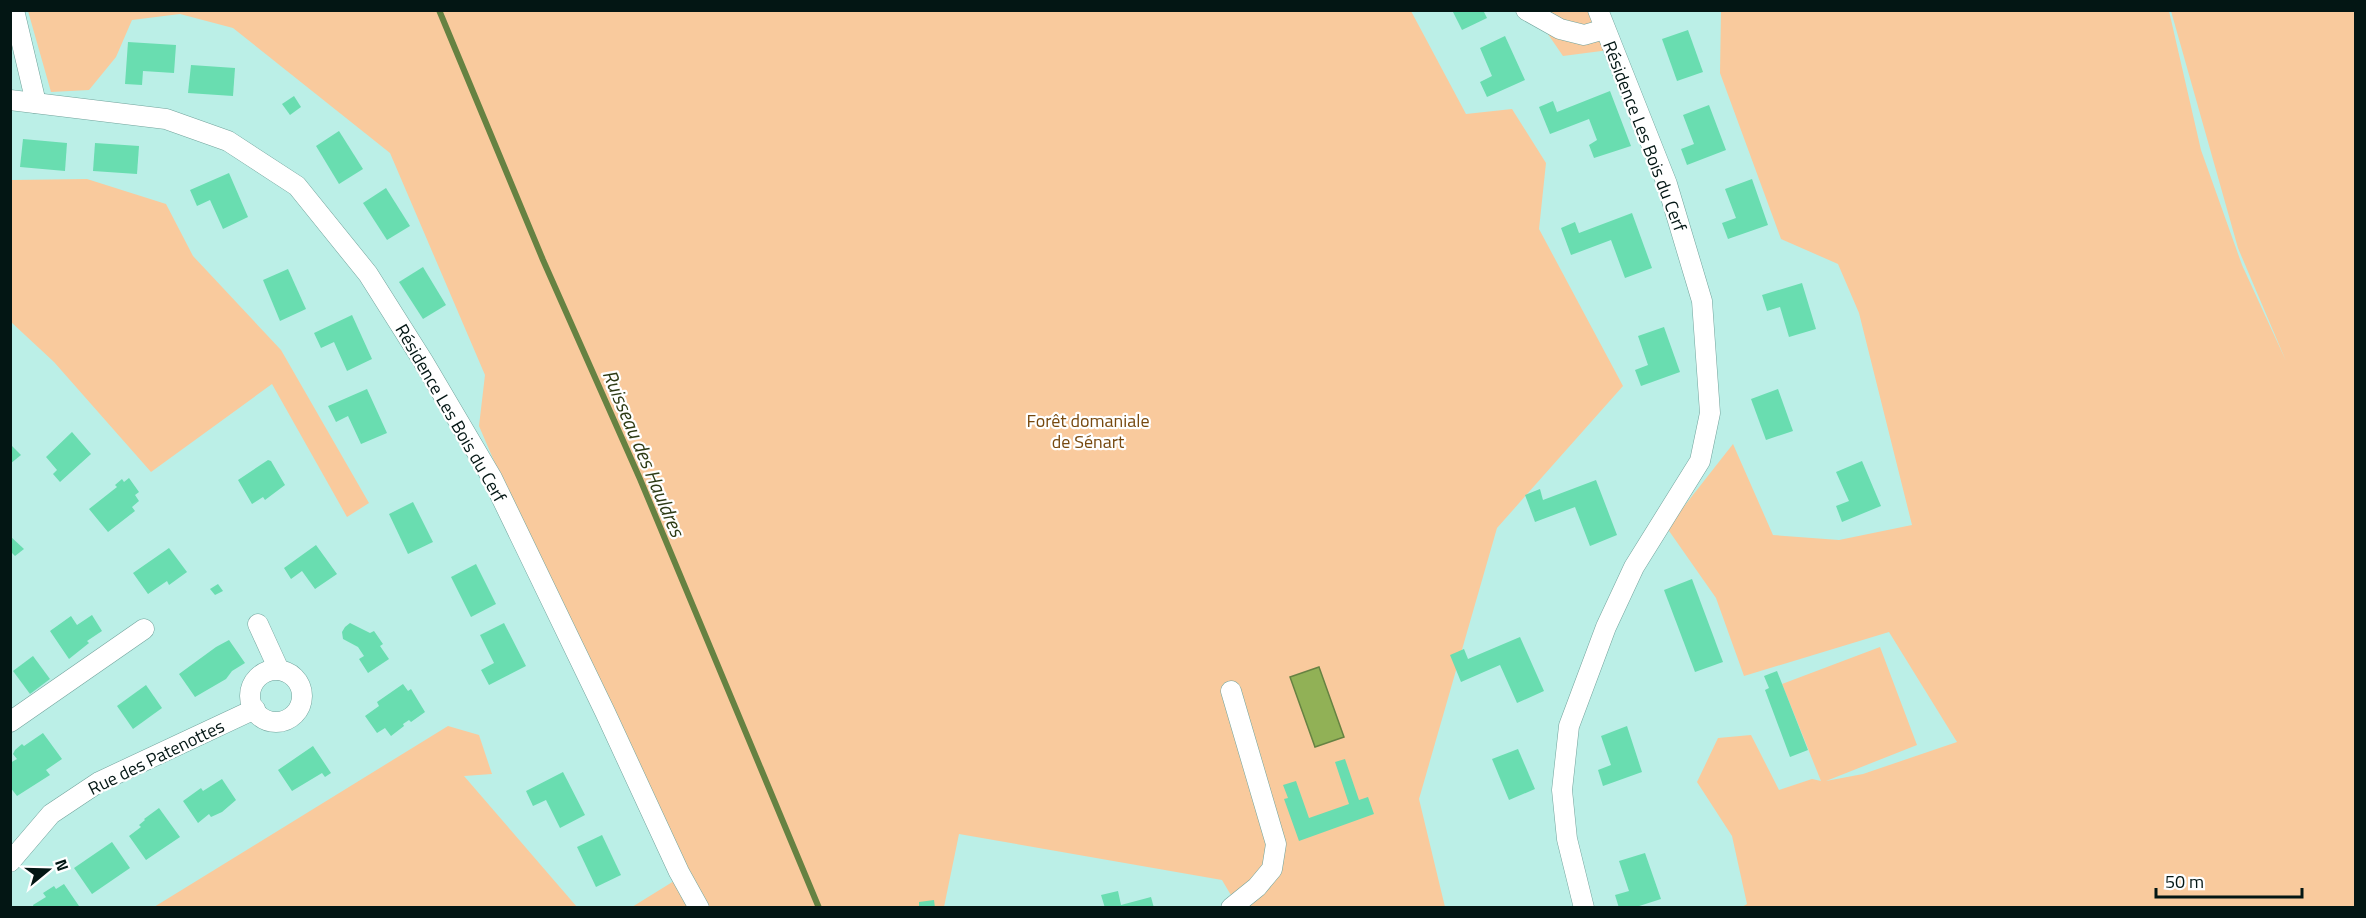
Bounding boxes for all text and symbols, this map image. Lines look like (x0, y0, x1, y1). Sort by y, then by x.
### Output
street label: Résidence Les Bois du Cerf (1596, 37, 1694, 235)
street label: Résidence Les Bois du Cerf (389, 319, 513, 507)
water label: Ruisseau des Hauldres (595, 365, 694, 543)
park label: Forêt domaniale de Sénart (1027, 407, 1149, 455)
street label: Rue des Patenottes (83, 712, 229, 802)
north arrow (18, 840, 78, 900)
text: N (49, 856, 75, 874)
scale bar (2156, 861, 2302, 899)
text: 50 m (2165, 868, 2204, 895)

